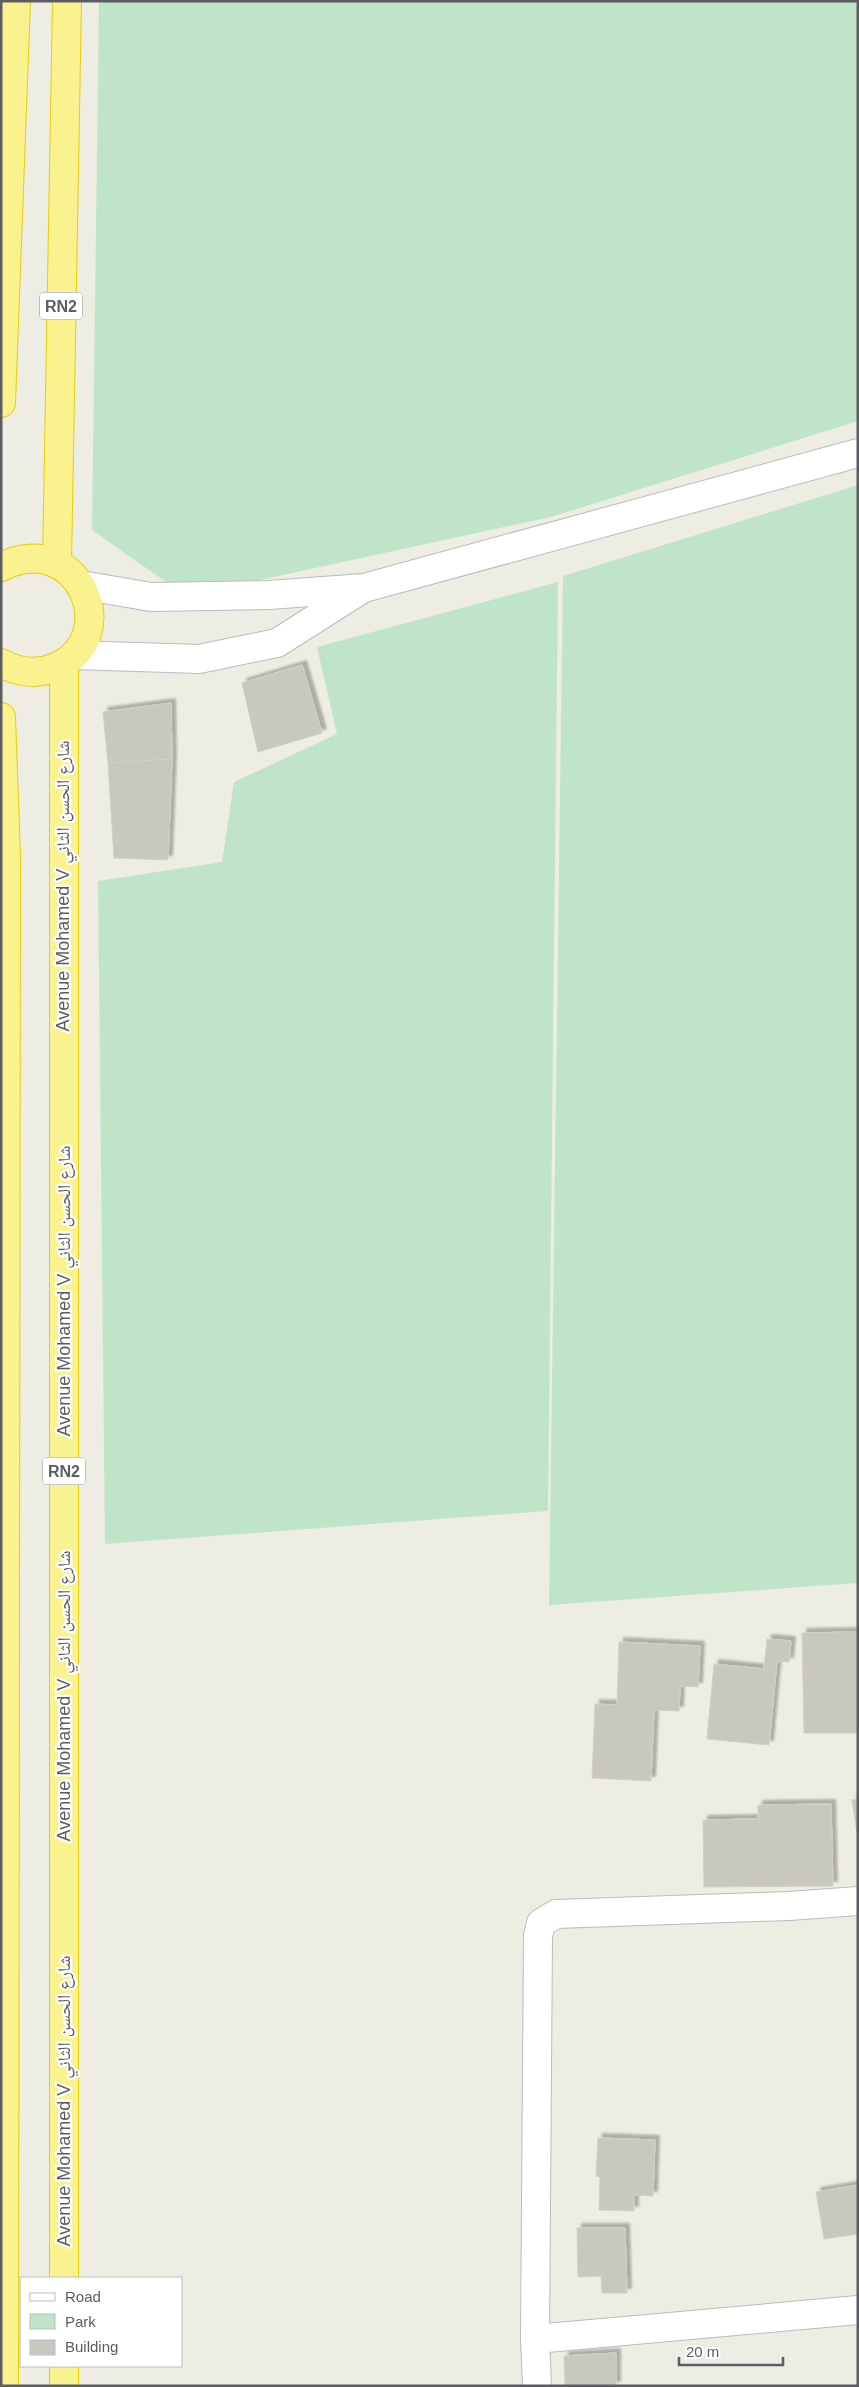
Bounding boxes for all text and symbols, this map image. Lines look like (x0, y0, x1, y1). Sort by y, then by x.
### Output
road number: RN2 (40, 292, 82, 320)
street label: Avenue Mohamed V شارع الحسن الثاني (53, 740, 78, 1032)
street label: Avenue Mohamed V شارع الحسن الثاني (54, 1145, 79, 1437)
road number: RN2 (43, 1458, 85, 1484)
street label: Avenue Mohamed V شارع الحسن الثاني (54, 1550, 79, 1842)
street label: Avenue Mohamed V شارع الحسن الثاني (54, 1955, 79, 2247)
legend (20, 2277, 182, 2367)
text: Road (65, 2288, 101, 2305)
text: Park (65, 2313, 96, 2330)
scale bar (679, 2334, 783, 2366)
text: Building (65, 2338, 118, 2355)
text: 20 m (686, 2343, 719, 2360)

